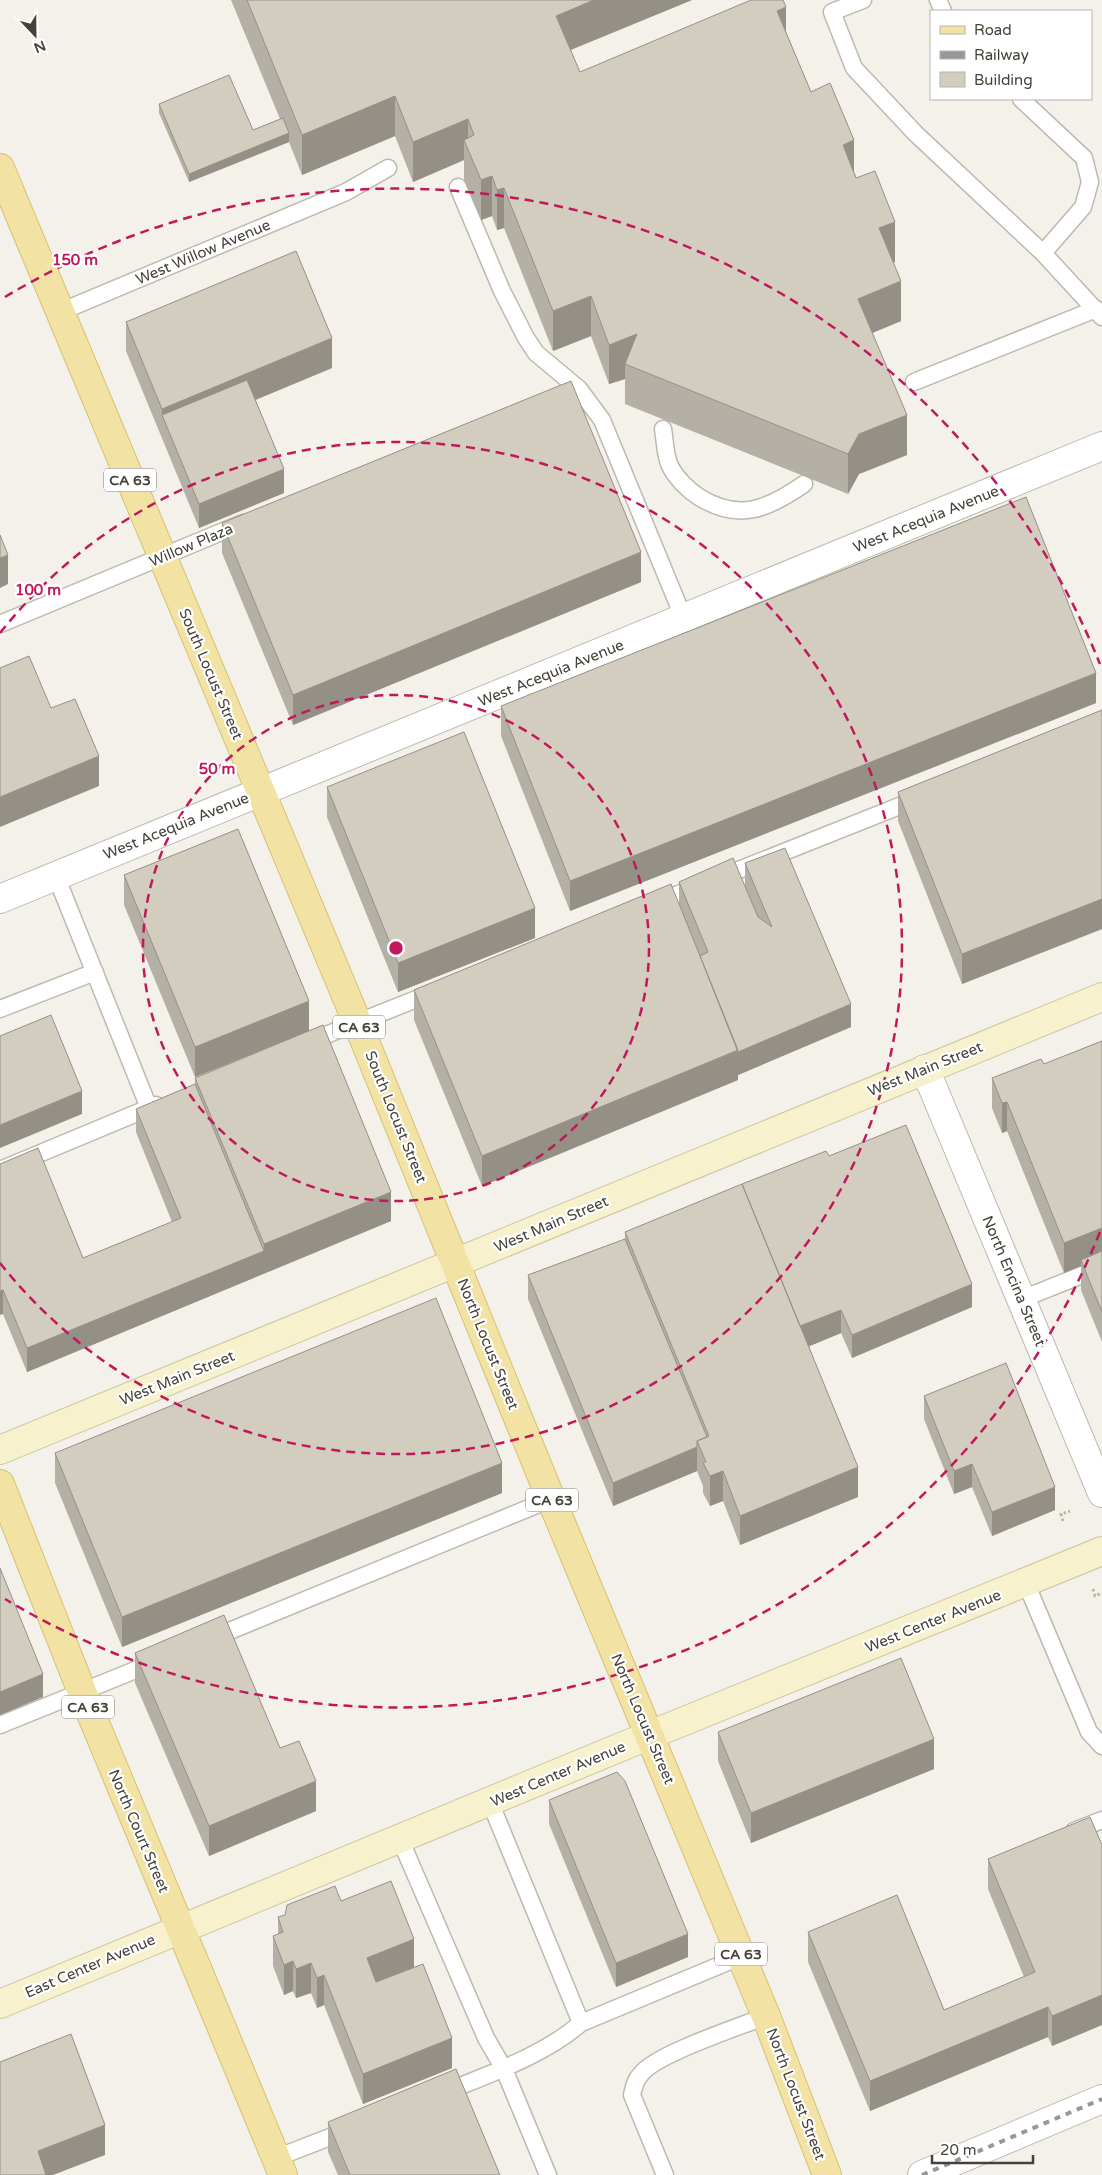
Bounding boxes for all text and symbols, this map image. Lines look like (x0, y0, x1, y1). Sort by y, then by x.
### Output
north arrow (10, 10, 60, 60)
legend (930, 10, 1092, 100)
text: Road (974, 21, 1012, 39)
text: N (31, 37, 48, 57)
text: Railway (974, 46, 1029, 64)
text: Building (974, 71, 1033, 89)
street label: West Willow Avenue (133, 215, 273, 289)
text: 150 m (52, 251, 98, 269)
road number: CA 63 (104, 468, 156, 492)
street label: West Acequia Avenue (851, 482, 1001, 556)
street label: Willow Plaza (146, 519, 236, 571)
text: 100 m (15, 581, 61, 599)
street label: South Locust Street (175, 606, 247, 743)
street label: West Acequia Avenue (476, 636, 626, 710)
text: 50 m (199, 760, 235, 778)
street label: West Acequia Avenue (101, 789, 251, 863)
centre of rings (387, 939, 405, 957)
road number: CA 63 (333, 1016, 385, 1038)
street label: West Main Street (865, 1038, 985, 1100)
street label: South Locust Street (361, 1048, 431, 1186)
street label: West Main Street (491, 1192, 611, 1256)
street label: North Encina Street (978, 1213, 1050, 1349)
street label: North Locust Street (453, 1276, 523, 1413)
street label: West Main Street (117, 1347, 237, 1409)
road number: CA 63 (526, 1488, 578, 1512)
street label: West Center Avenue (862, 1586, 1004, 1656)
street label: North Locust Street (607, 1651, 679, 1787)
road number: CA 63 (62, 1695, 114, 1718)
street label: West Center Avenue (488, 1737, 628, 1811)
street label: North Court Street (105, 1767, 173, 1896)
street label: East Center Avenue (22, 1930, 158, 2002)
road number: CA 63 (715, 1942, 767, 1966)
street label: North Locust Street (763, 2025, 830, 2163)
scale bar (932, 2132, 1033, 2164)
text: 20 m (940, 2141, 977, 2159)

